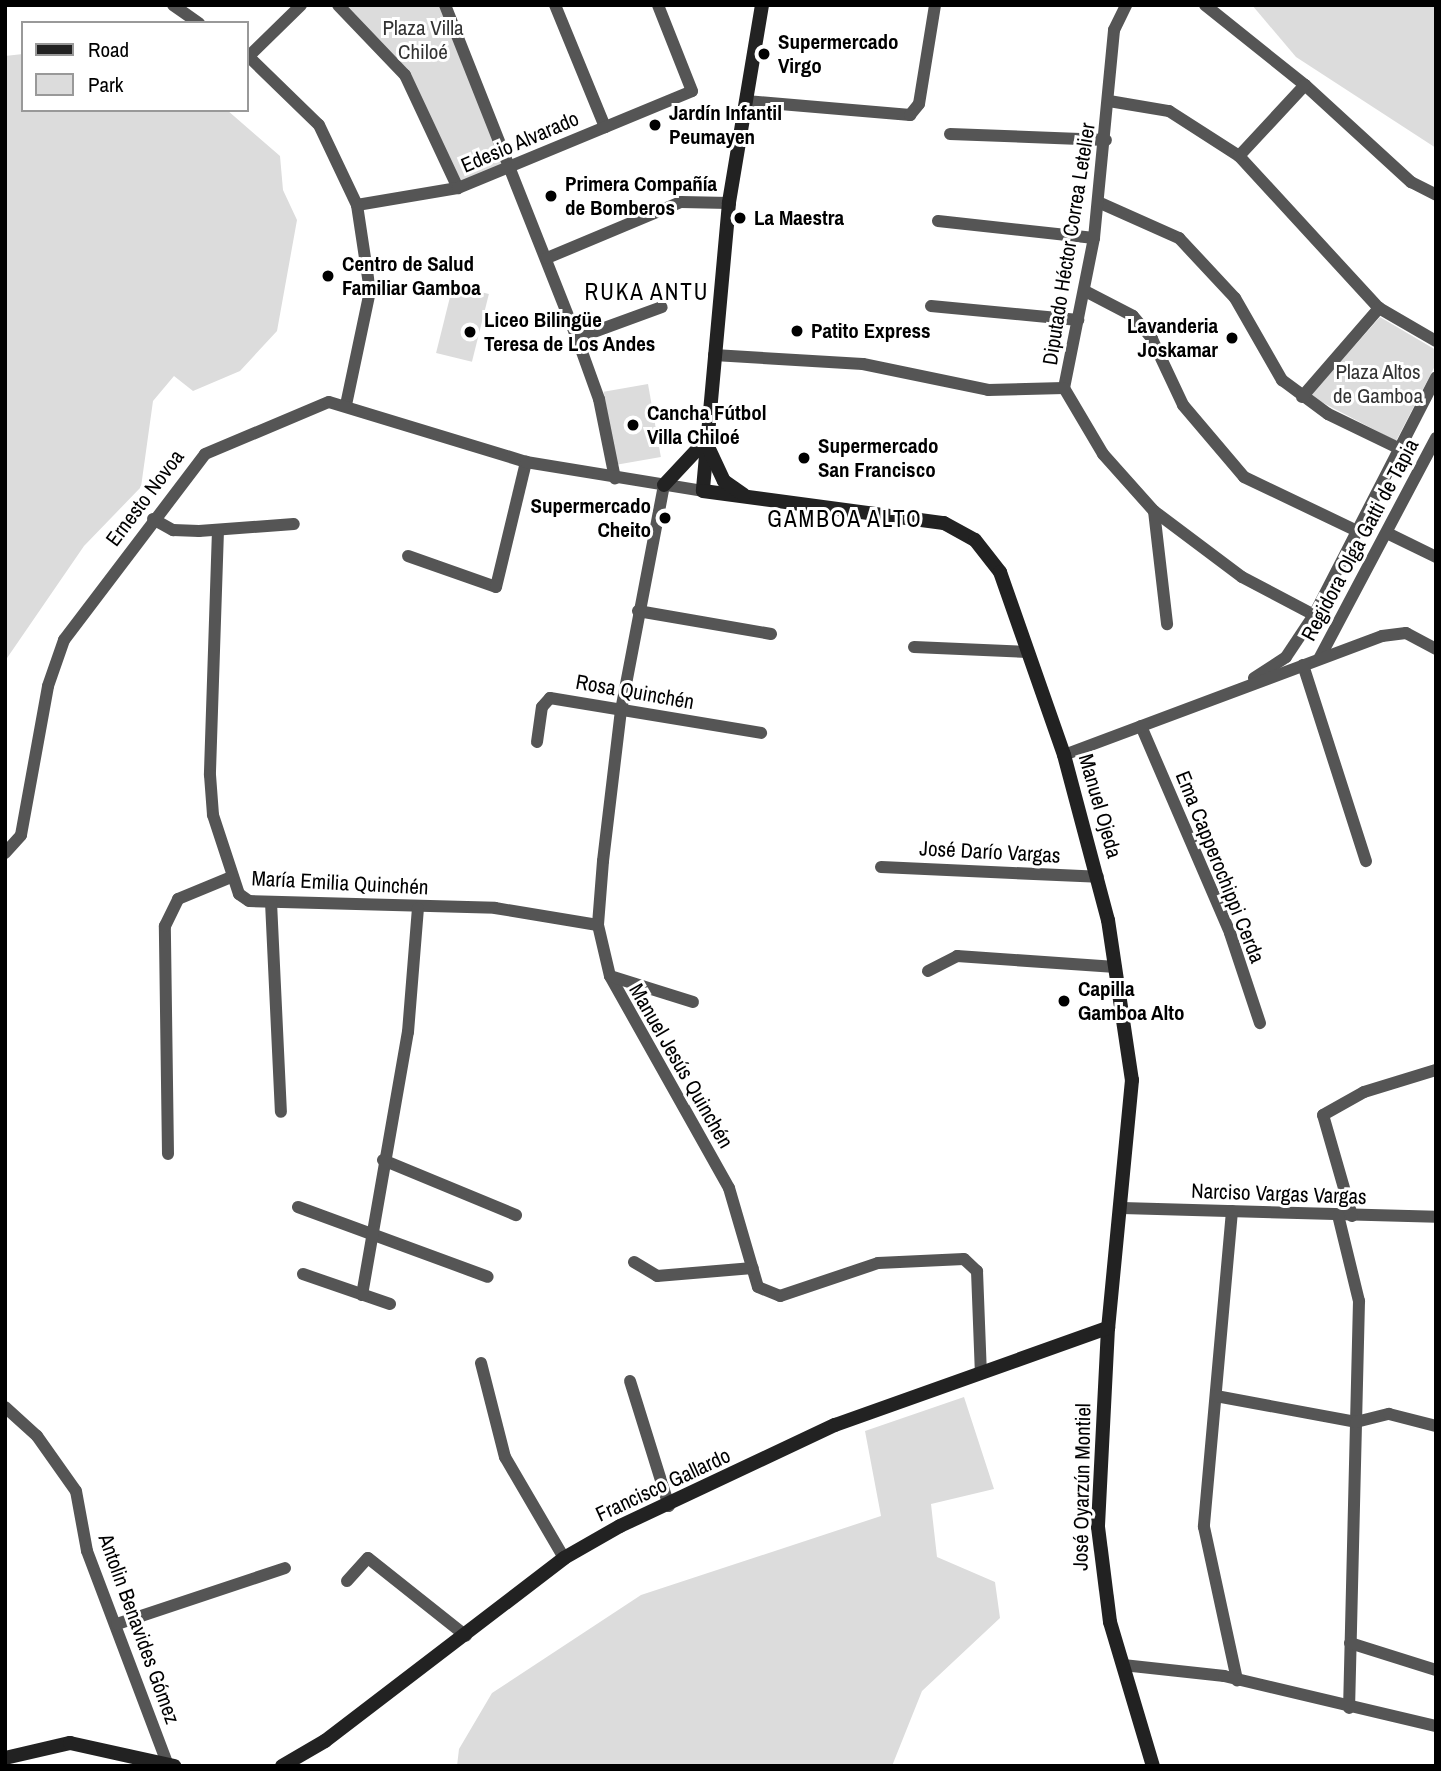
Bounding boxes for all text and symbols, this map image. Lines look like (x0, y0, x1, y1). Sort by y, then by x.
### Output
park label: Plaza Villa Chiloé (382, 15, 464, 65)
legend (21, 21, 248, 112)
place label: Supermercado Virgo (778, 29, 899, 79)
text: Road (88, 35, 129, 64)
marker: Supermercado Virgo (756, 46, 772, 62)
text: Park (88, 70, 123, 99)
place label: Jardín Infantil Peumayen (669, 100, 782, 150)
street label: Edesio Alvarado (457, 106, 583, 178)
marker: Jardín Infantil Peumayen (647, 117, 663, 133)
street label: Diputado Héctor Correa Letelier (1037, 121, 1101, 367)
place label: Primera Compañía de Bomberos (565, 171, 717, 221)
marker: Primera Compañía de Bomberos (543, 188, 559, 204)
place label: La Maestra (754, 205, 844, 231)
marker: La Maestra (732, 210, 748, 226)
place label: Centro de Salud Familiar Gamboa (342, 251, 481, 301)
marker: Centro de Salud Familiar Gamboa (320, 268, 336, 284)
district label: RUKA ANTU (585, 278, 709, 306)
place label: Liceo Bilingüe Teresa de Los Andes (484, 307, 656, 357)
place label: Lavanderia Joskamar (1127, 313, 1218, 363)
place label: Patito Express (811, 318, 931, 344)
marker: Patito Express (789, 323, 805, 339)
marker: Liceo Bilingüe Teresa de Los Andes (462, 324, 478, 340)
marker: Lavanderia Joskamar (1224, 330, 1240, 346)
park label: Plaza Altos de Gamboa (1333, 359, 1423, 409)
place label: Cancha Fútbol Villa Chiloé (647, 400, 767, 450)
marker: Cancha Fútbol Villa Chiloé (625, 417, 641, 433)
place label: Supermercado San Francisco (818, 433, 939, 483)
street label: Regidora Olga Gatti de Tapia (1296, 435, 1424, 645)
street label: Ernesto Novoa (101, 445, 189, 551)
marker: Supermercado San Francisco (796, 450, 812, 466)
place label: Supermercado Cheito (530, 493, 651, 543)
district label: GAMBOA ALTO (768, 505, 922, 533)
marker: Supermercado Cheito (657, 510, 673, 526)
street label: Rosa Quinchén (574, 669, 696, 715)
street label: Manuel Ojeda (1073, 751, 1127, 861)
street label: Ema Capperochippi Cerda (1170, 767, 1270, 967)
street label: José Darío Vargas (919, 836, 1061, 868)
street label: María Emilia Quinchén (251, 866, 429, 900)
place label: Capilla Gamboa Alto (1078, 976, 1185, 1026)
street label: Manuel Jesús Quinchén (624, 979, 738, 1153)
marker: Capilla Gamboa Alto (1056, 993, 1072, 1009)
street label: Narciso Vargas Vargas (1191, 1178, 1367, 1210)
street label: José Oyarzún Montiel (1068, 1403, 1096, 1571)
street label: Francisco Gallardo (592, 1443, 734, 1527)
street label: Antolin Benavides Gómez (93, 1531, 185, 1727)

